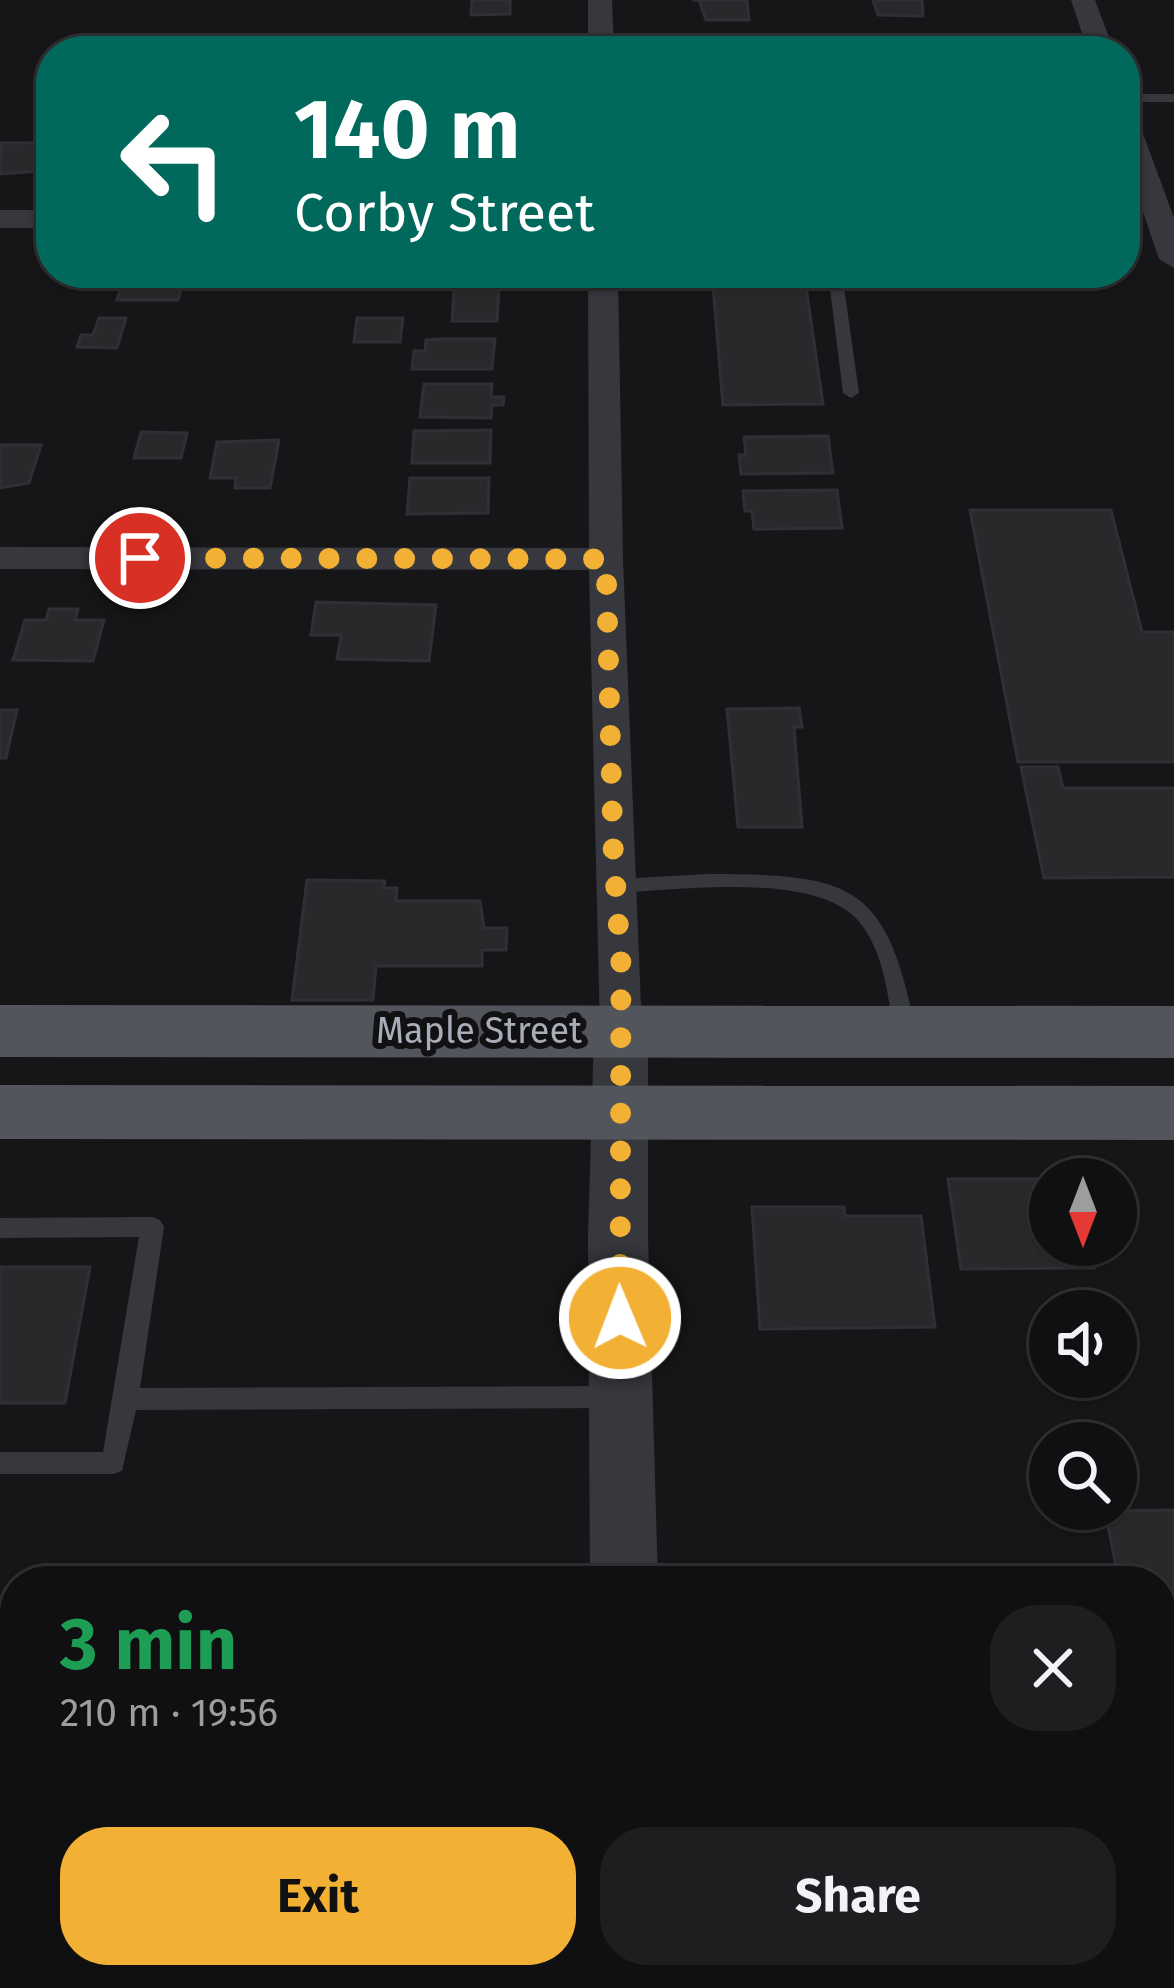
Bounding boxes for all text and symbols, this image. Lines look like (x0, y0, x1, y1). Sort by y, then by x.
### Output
text: 140 m (294, 79, 520, 180)
icon: left (96, 84, 252, 240)
text: Corby Street (294, 181, 595, 245)
pin (89, 507, 191, 609)
icon: arrive (107, 525, 173, 591)
street label: Maple Street (376, 1009, 582, 1053)
north arrow (1029, 1158, 1137, 1266)
map controls (1029, 1158, 1137, 1530)
position arrow (557, 1255, 683, 1381)
button: sound (1029, 1290, 1137, 1398)
button: search (1029, 1422, 1137, 1530)
text: 3 min (60, 1602, 237, 1688)
button: close (990, 1605, 1116, 1731)
text: 210 m · 19:56 (60, 1690, 278, 1736)
button: Exit (60, 1827, 576, 1965)
button: Share (600, 1827, 1116, 1965)

